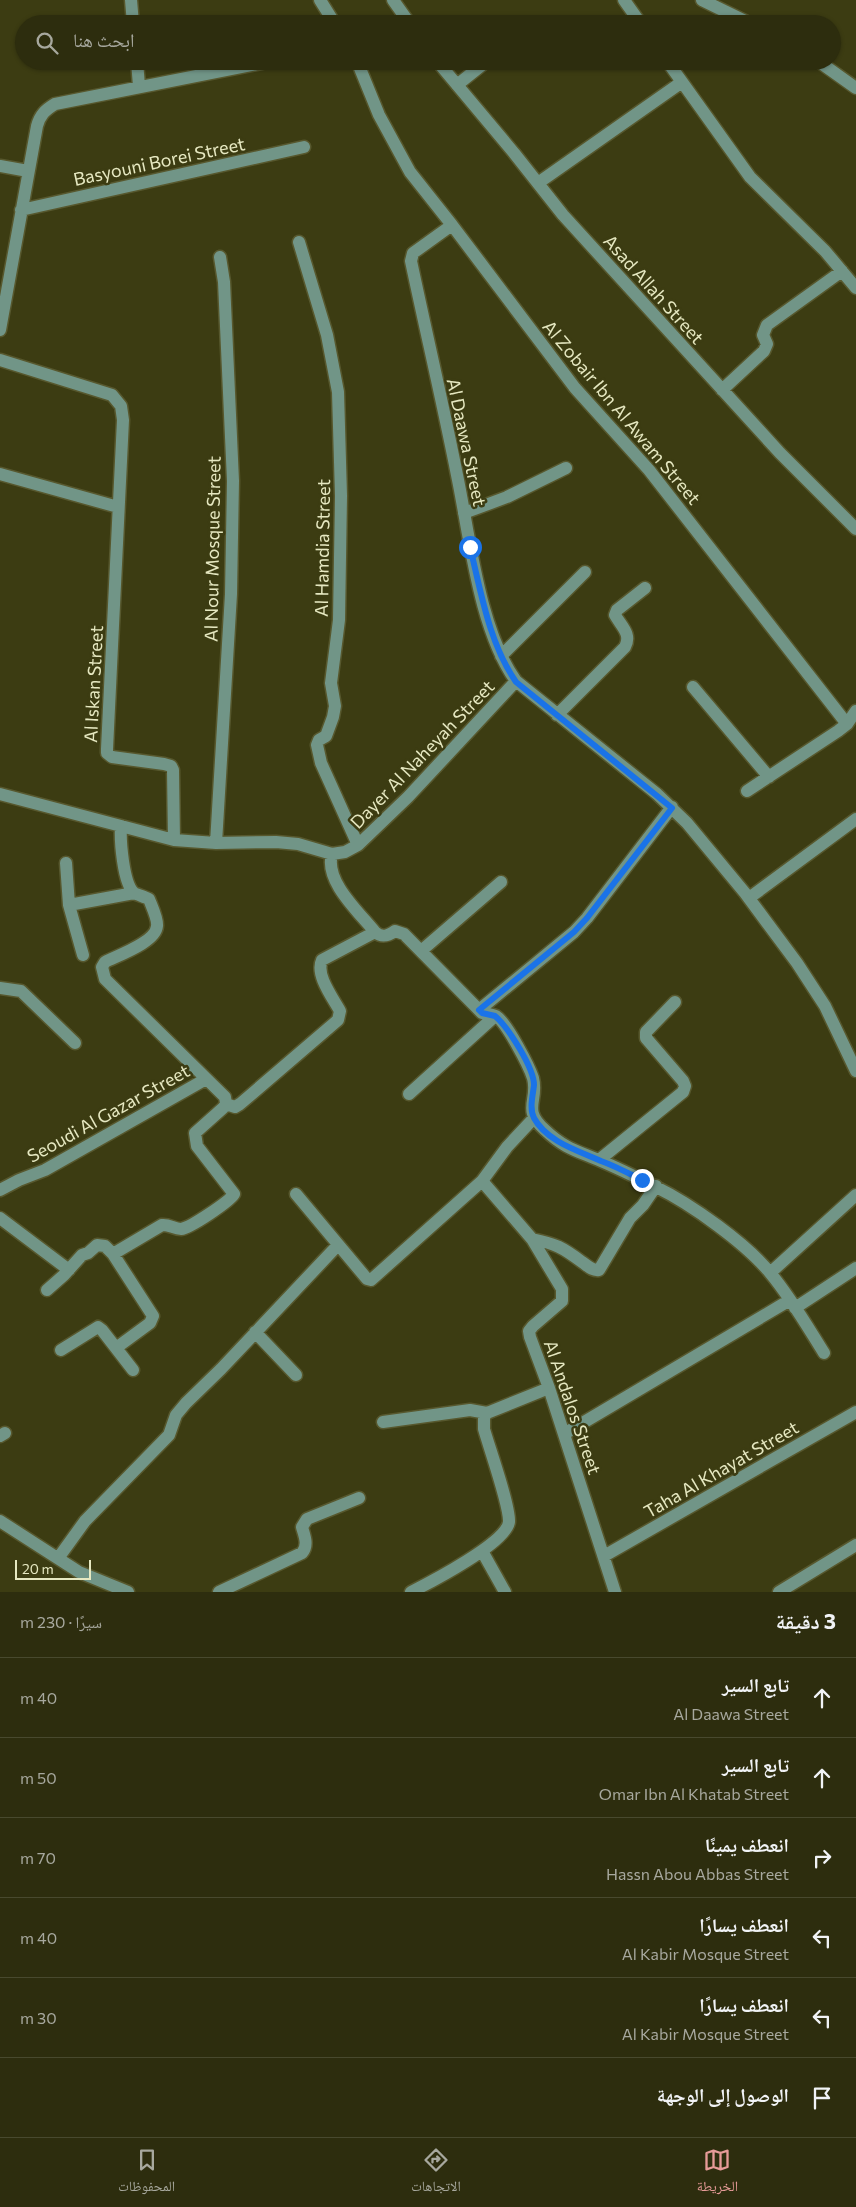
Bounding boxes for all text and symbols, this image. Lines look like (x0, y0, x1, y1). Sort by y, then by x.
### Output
search box (15, 15, 841, 70)
text: ابحث هنا (73, 28, 135, 51)
icon: search (33, 29, 61, 57)
street label: Basyouni Borei Street (71, 132, 247, 190)
street label: Asad Allah Street (599, 230, 709, 348)
street label: Al Zobair Ibn Al Awam Street (538, 315, 706, 509)
street label: Al Daawa Street (443, 376, 491, 508)
street label: Al Nour Mosque Street (199, 456, 225, 642)
street label: Al Hamdia Street (310, 479, 334, 617)
route start (459, 536, 482, 559)
street label: Al Iskan Street (79, 625, 107, 743)
street label: Dayer Al Naheyah Street (345, 675, 499, 833)
street label: Seoudi Al Gazar Street (23, 1059, 193, 1167)
route end (631, 1169, 654, 1192)
street label: Al Andalos Street (540, 1337, 606, 1477)
street label: Taha Al Khayat Street (640, 1416, 802, 1522)
scale bar (15, 1557, 91, 1580)
text: 20 m (22, 1560, 54, 1577)
text: 3 دقيقة (776, 1608, 836, 1633)
text: سيرًا · 230 m (20, 1612, 102, 1631)
text: تابع السير (722, 1673, 789, 1696)
icon: ahead (808, 1684, 836, 1712)
text: 40 m (20, 1688, 57, 1707)
text: Al Daawa Street (673, 1704, 789, 1723)
text: تابع السير (722, 1753, 789, 1776)
icon: ahead (808, 1764, 836, 1792)
text: 50 m (20, 1768, 57, 1787)
text: Omar Ibn Al Khatab Street (599, 1784, 789, 1803)
text: انعطف يمينًا (705, 1833, 789, 1856)
icon: right (808, 1844, 836, 1872)
text: 70 m (20, 1848, 56, 1867)
text: Hassn Abou Abbas Street (606, 1864, 789, 1883)
text: انعطف يسارًا (699, 1913, 789, 1936)
icon: left (808, 1924, 836, 1952)
text: 40 m (20, 1928, 57, 1947)
text: Al Kabir Mosque Street (622, 1944, 789, 1963)
text: انعطف يسارًا (699, 1993, 789, 2016)
icon: left (808, 2004, 836, 2032)
text: 30 m (20, 2008, 57, 2027)
text: Al Kabir Mosque Street (622, 2024, 789, 2043)
text: الوصول إلى الوجهة (657, 2083, 789, 2106)
icon: arrive (808, 2084, 836, 2112)
tab: المحفوظات (118, 2146, 175, 2200)
tab: الاتجاهات (411, 2146, 461, 2200)
tab: الخريطة (697, 2146, 738, 2200)

